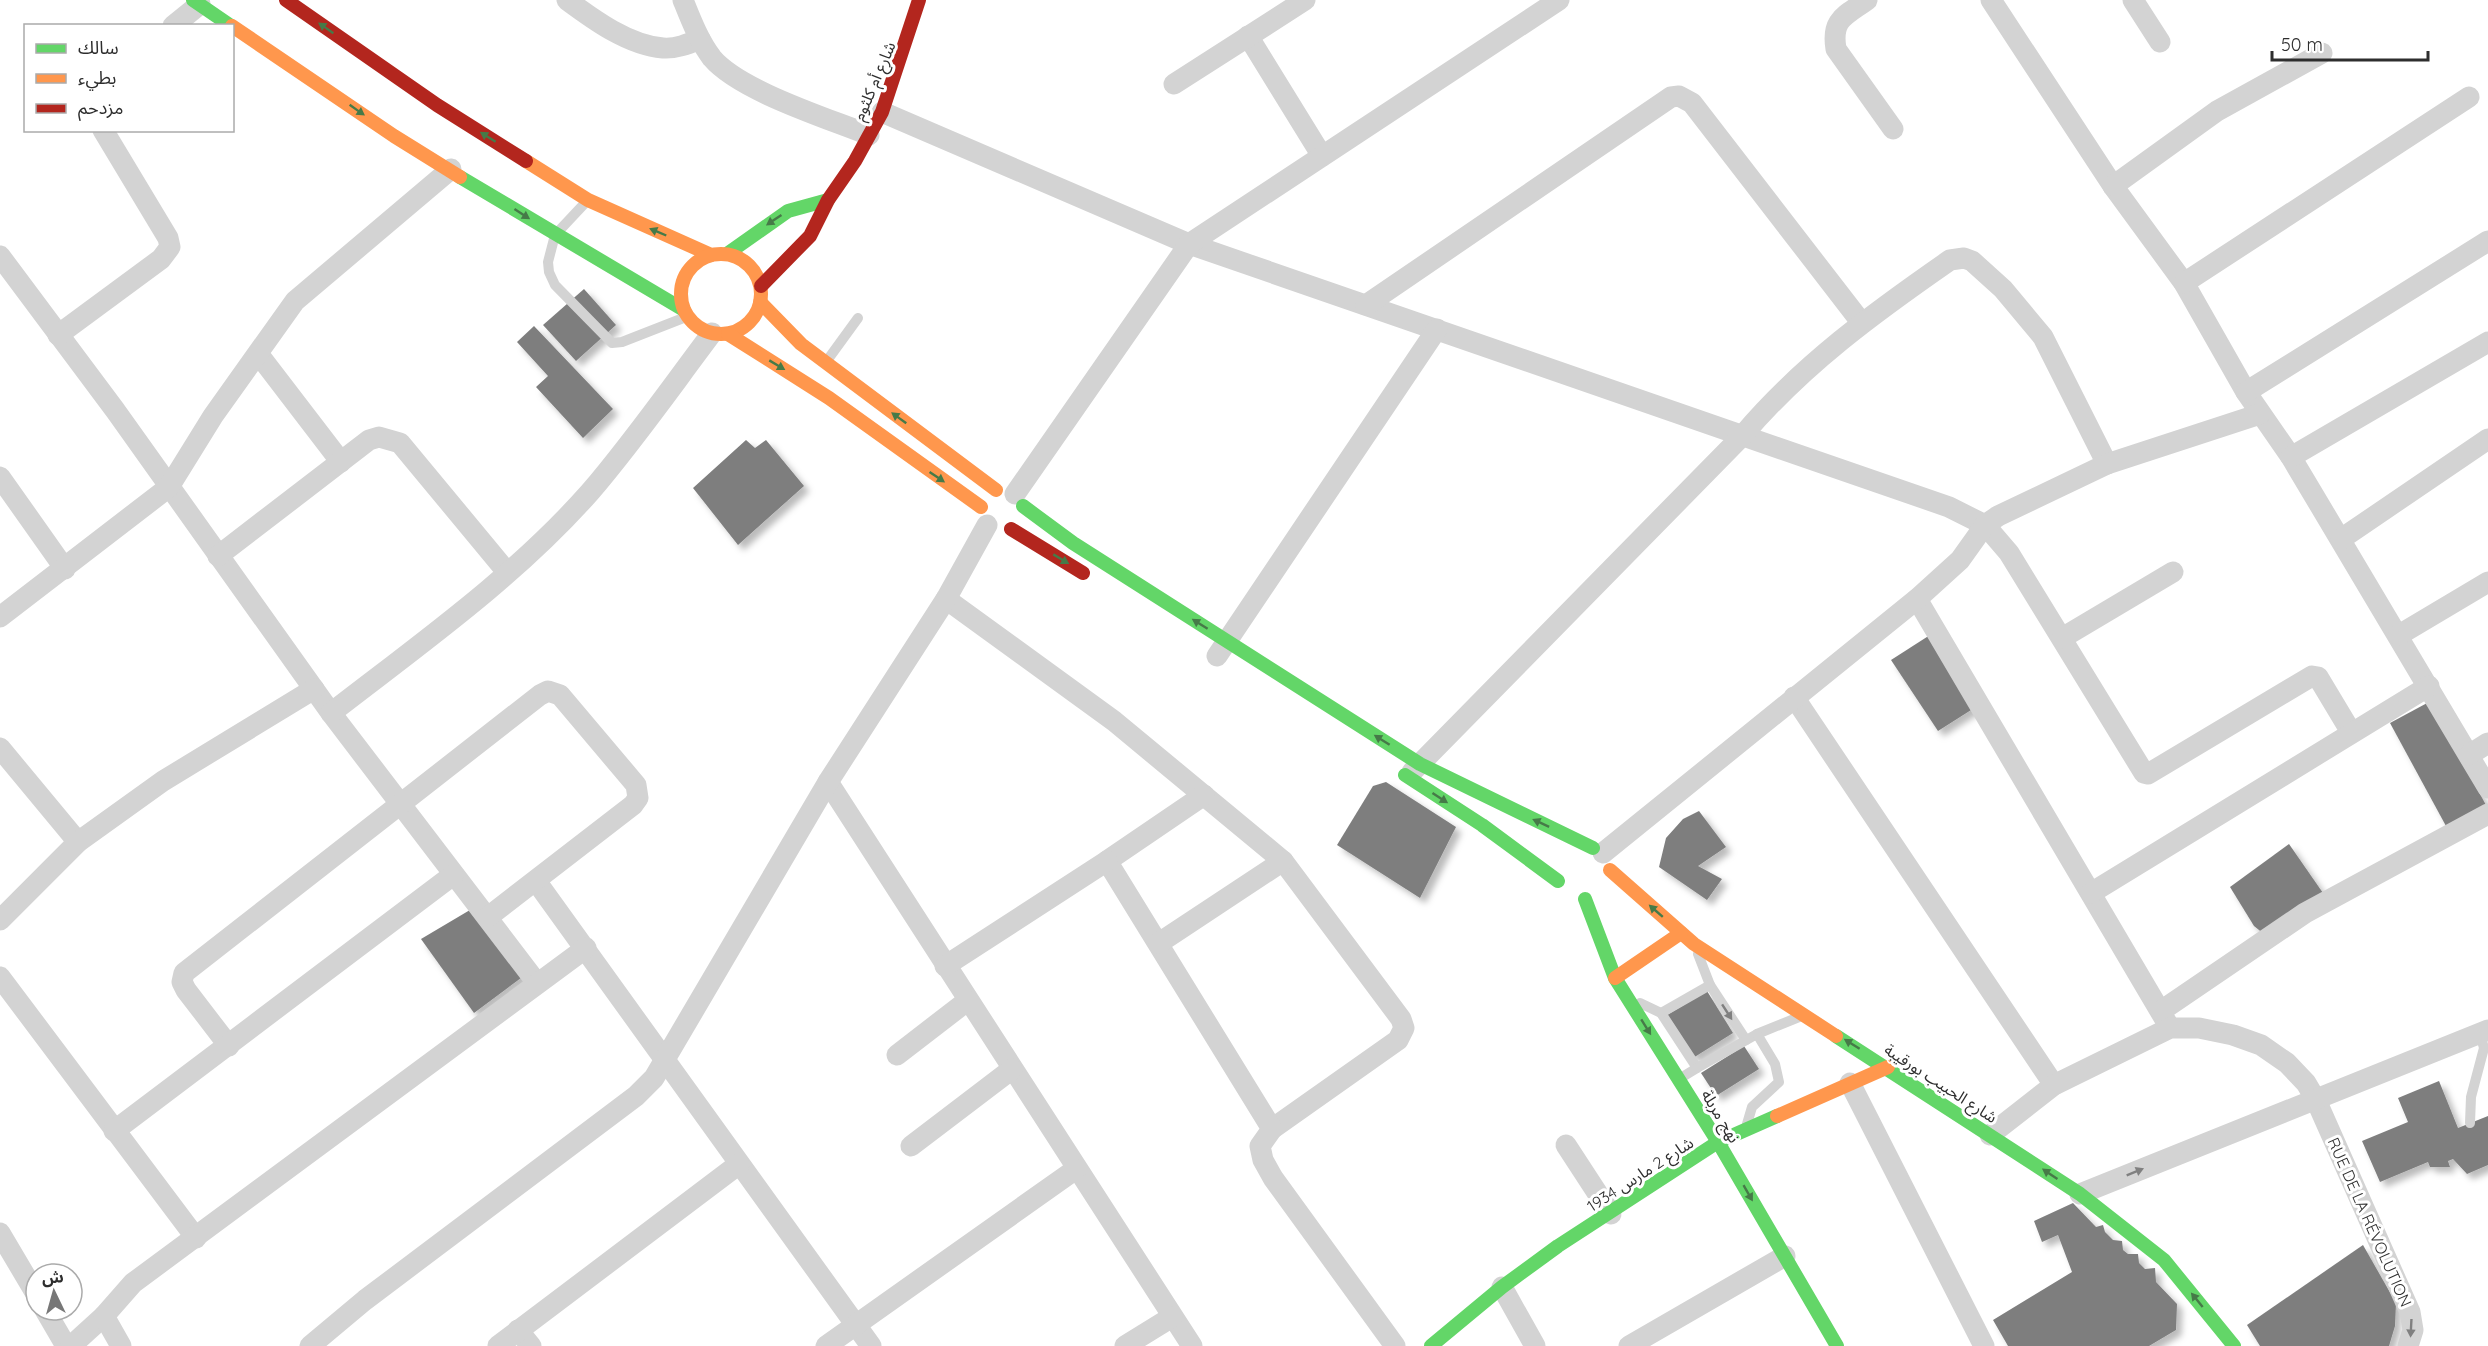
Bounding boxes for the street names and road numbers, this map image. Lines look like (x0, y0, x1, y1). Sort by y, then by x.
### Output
street label: شارع أم كلثوم (848, 38, 902, 125)
street label: شارع الحبيب بورقيبة (1879, 1039, 2001, 1129)
street label: نهج مربلة (1695, 1086, 1745, 1148)
street label: شارع 2 مارس 1934 (1583, 1132, 1699, 1218)
street label: RUE DE LA RÉVOLUTION (2324, 1134, 2416, 1310)

